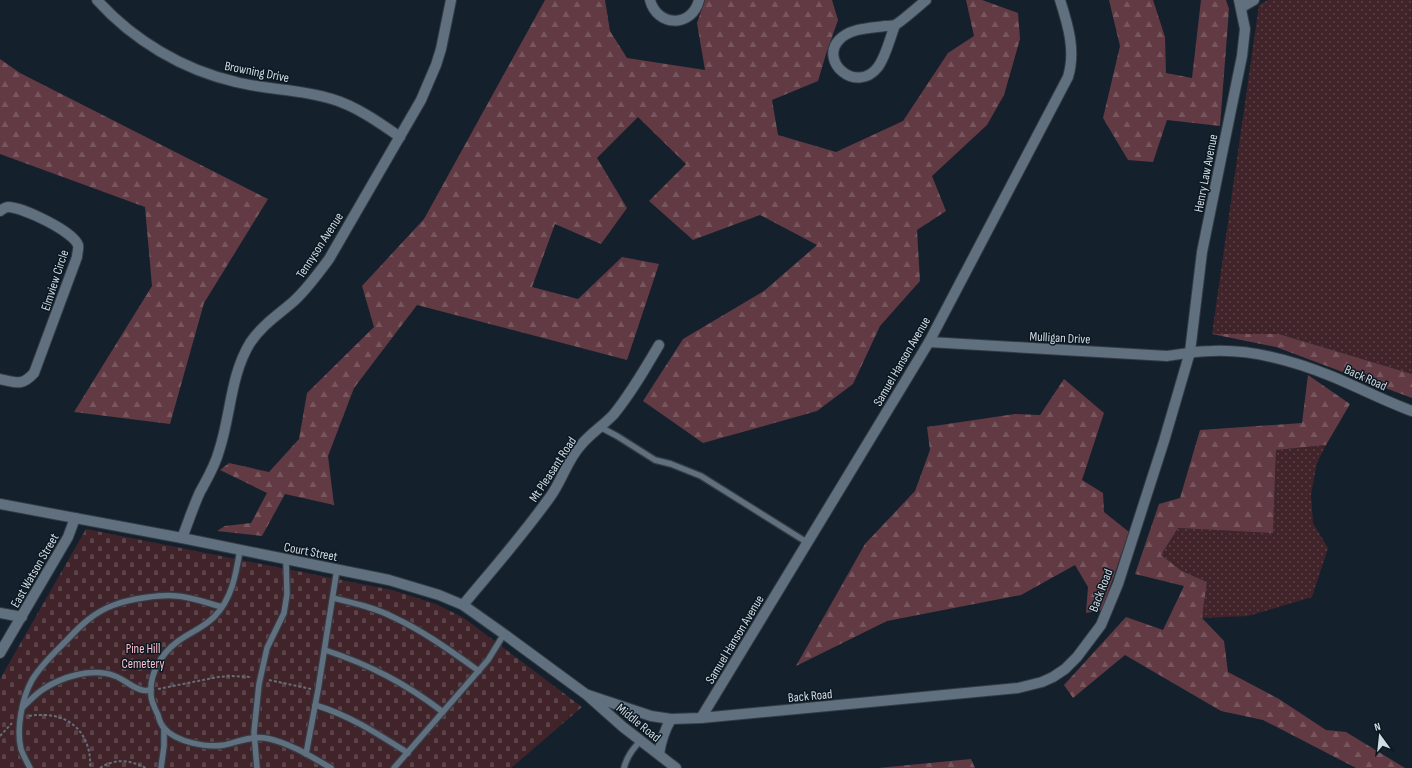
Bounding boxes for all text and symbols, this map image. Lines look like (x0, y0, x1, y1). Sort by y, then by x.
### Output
street label: Browning Drive (223, 58, 290, 86)
street label: Henry Law Avenue (1191, 133, 1221, 214)
street label: Tennyson Avenue (293, 210, 347, 281)
street label: Elmview Circle (38, 248, 72, 313)
street label: Samuel Hanson Avenue (870, 314, 934, 409)
street label: Mulligan Drive (1029, 328, 1091, 348)
street label: Back Road (1342, 362, 1389, 394)
street label: Mt Pleasant Road (526, 434, 580, 505)
street label: East Watson Street (7, 531, 63, 610)
street label: Court Street (283, 539, 339, 565)
street label: Back Road (1085, 567, 1116, 614)
street label: Samuel Hanson Avenue (702, 592, 768, 687)
park label: Pine Hill Cemetery (122, 641, 164, 672)
street label: Back Road (787, 686, 833, 706)
street label: Middle Road (613, 700, 664, 745)
north arrow (1360, 716, 1400, 756)
text: N (1373, 720, 1382, 734)

